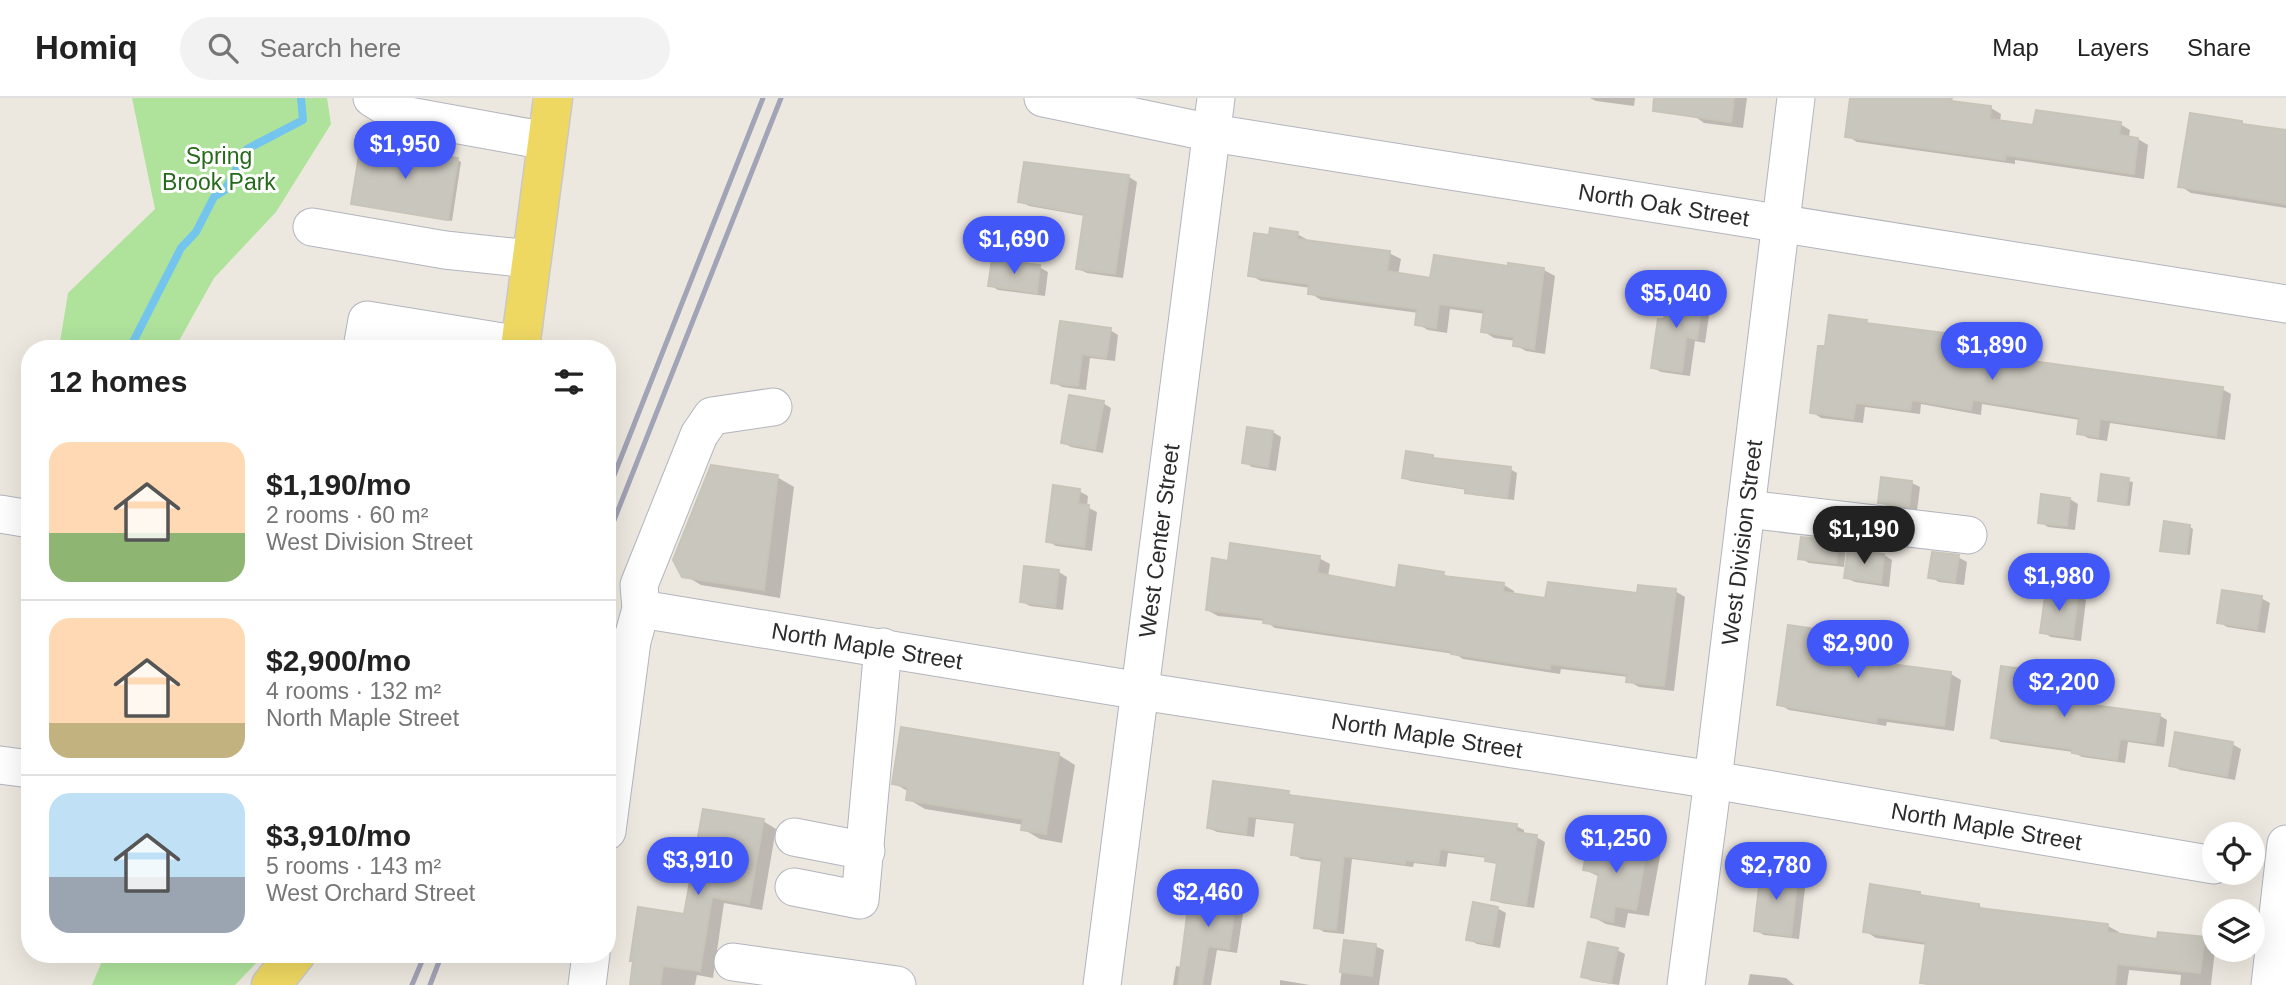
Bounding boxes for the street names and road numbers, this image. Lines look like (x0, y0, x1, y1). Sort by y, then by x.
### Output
street label: North Oak Street (1576, 179, 1752, 231)
street label: West Division Street (1717, 438, 1767, 647)
street label: West Center Street (1134, 442, 1185, 639)
street label: North Maple Street (770, 618, 965, 675)
street label: North Maple Street (1329, 708, 1525, 763)
street label: North Maple Street (1889, 797, 2085, 855)

